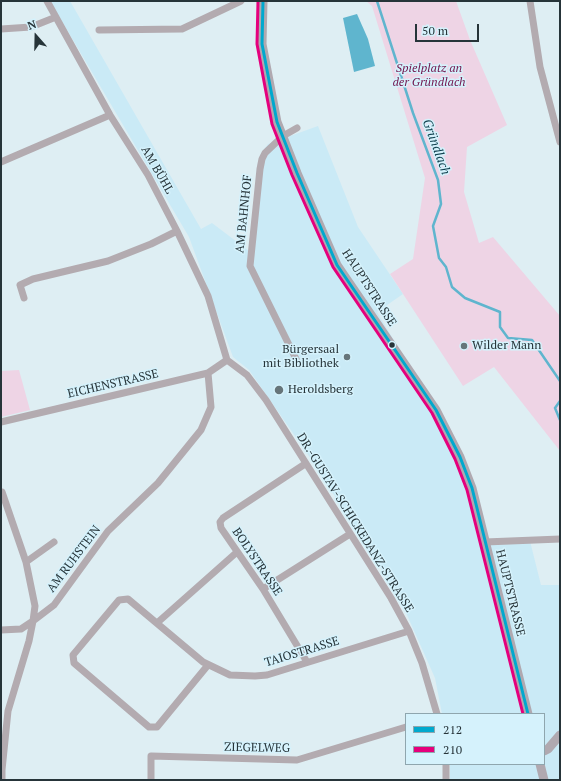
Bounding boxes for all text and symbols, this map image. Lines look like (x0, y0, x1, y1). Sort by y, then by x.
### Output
north arrow (16, 16, 56, 56)
scale bar (417, 16, 481, 42)
text: N (26, 17, 38, 33)
text: 50 m (422, 23, 448, 38)
park label: Spielplatz an der Gründlach (392, 62, 466, 90)
water label: Gründlach (419, 117, 453, 177)
street label: AM BÜHL (138, 144, 176, 196)
street label: AM BAHNHOF (233, 174, 255, 254)
street label: HAUPTSTRASSE (339, 247, 399, 329)
place label: Wilder Mann (472, 339, 541, 353)
unlabelled marker (387, 340, 397, 350)
marker: Wilder Mann (459, 341, 469, 351)
place label: Bürgersaal mit Bibliothek (263, 343, 339, 371)
marker: Bürgersaal mit Bibliothek (342, 352, 352, 362)
street label: EICHENSTRASSE (66, 367, 160, 401)
place label: Heroldsberg (288, 383, 353, 397)
marker: Heroldsberg (273, 384, 285, 396)
street label: DR.-GUSTAV-SCHICKEDANZ-STRASSE (294, 431, 416, 615)
street label: AM RUHSTEIN (44, 523, 104, 595)
street label: BOLYSTRASSE (229, 525, 285, 599)
street label: HAUPTSTRASSE (492, 548, 528, 638)
street label: TAIOSTRASSE (263, 634, 341, 670)
legend (405, 713, 545, 765)
text: 212 (443, 722, 462, 737)
street label: ZIEGELWEG (224, 740, 290, 756)
text: 210 (443, 742, 462, 757)

